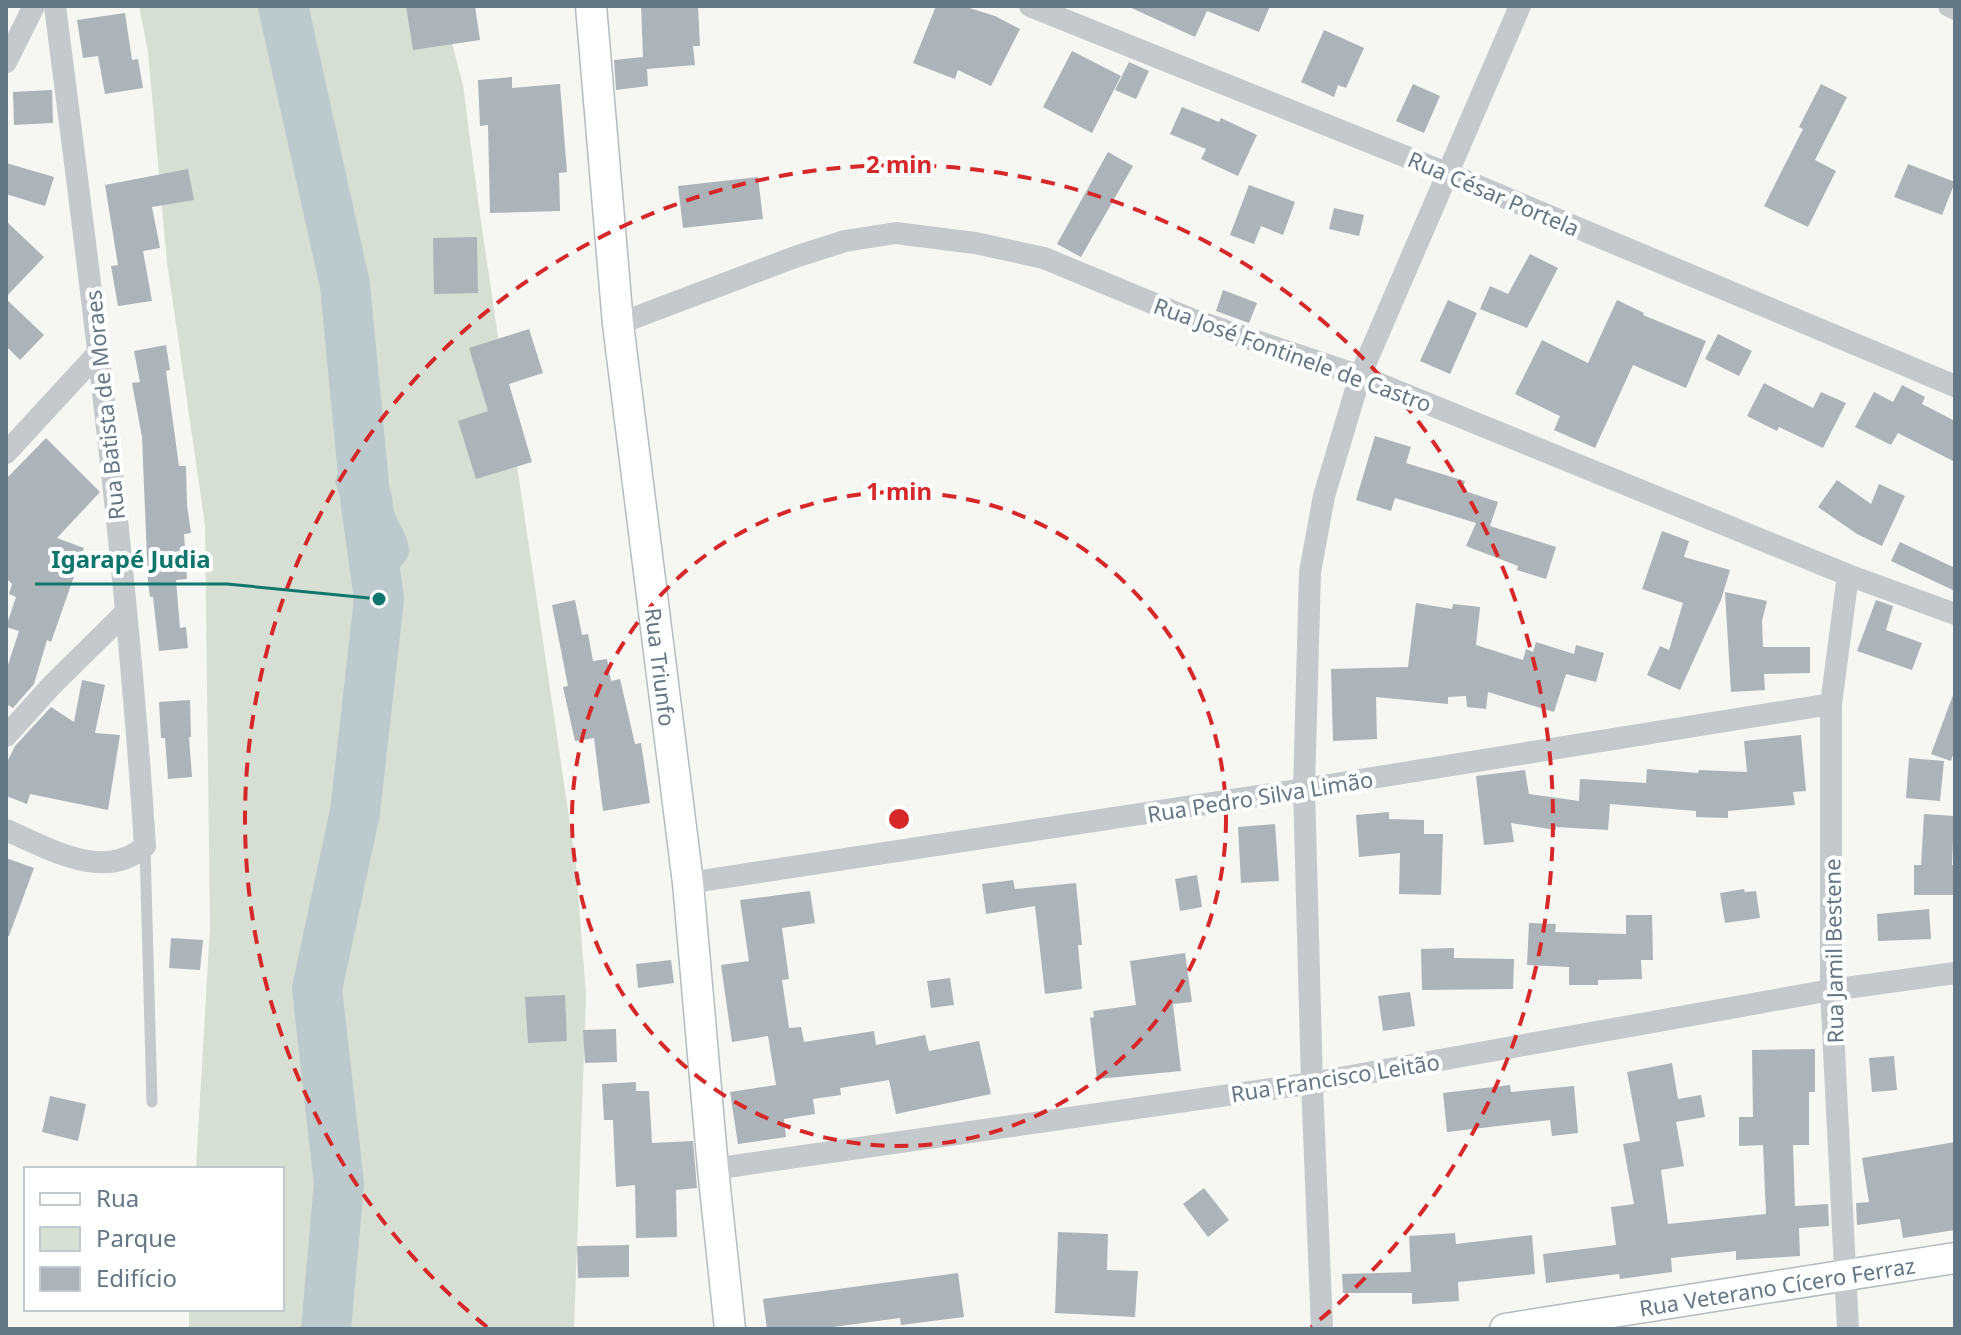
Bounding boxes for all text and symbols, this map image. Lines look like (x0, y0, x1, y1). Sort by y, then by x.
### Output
street label: Rua César Portela (1404, 143, 1584, 243)
text: 2 min (866, 147, 932, 180)
street label: Rua Batista de Moraes (77, 289, 131, 521)
street label: Rua José Fontinele de Castro (1150, 290, 1436, 418)
text: 1 min (866, 474, 932, 507)
callout: Igarapé Judia (35, 536, 227, 584)
text: Igarapé Judia (51, 542, 211, 575)
street label: Rua Triunfo (639, 606, 683, 728)
street label: Rua Pedro Silva Limão (1145, 763, 1375, 829)
centre of rings (885, 805, 913, 833)
street label: Rua Jamil Bestene (1816, 858, 1850, 1044)
street label: Rua Francisco Leitão (1228, 1046, 1442, 1108)
legend (24, 1167, 284, 1311)
text: Rua (96, 1181, 139, 1214)
text: Parque (96, 1221, 177, 1254)
street label: Rua Veterano Cícero Ferraz (1637, 1249, 1917, 1323)
text: Edifício (96, 1261, 177, 1294)

